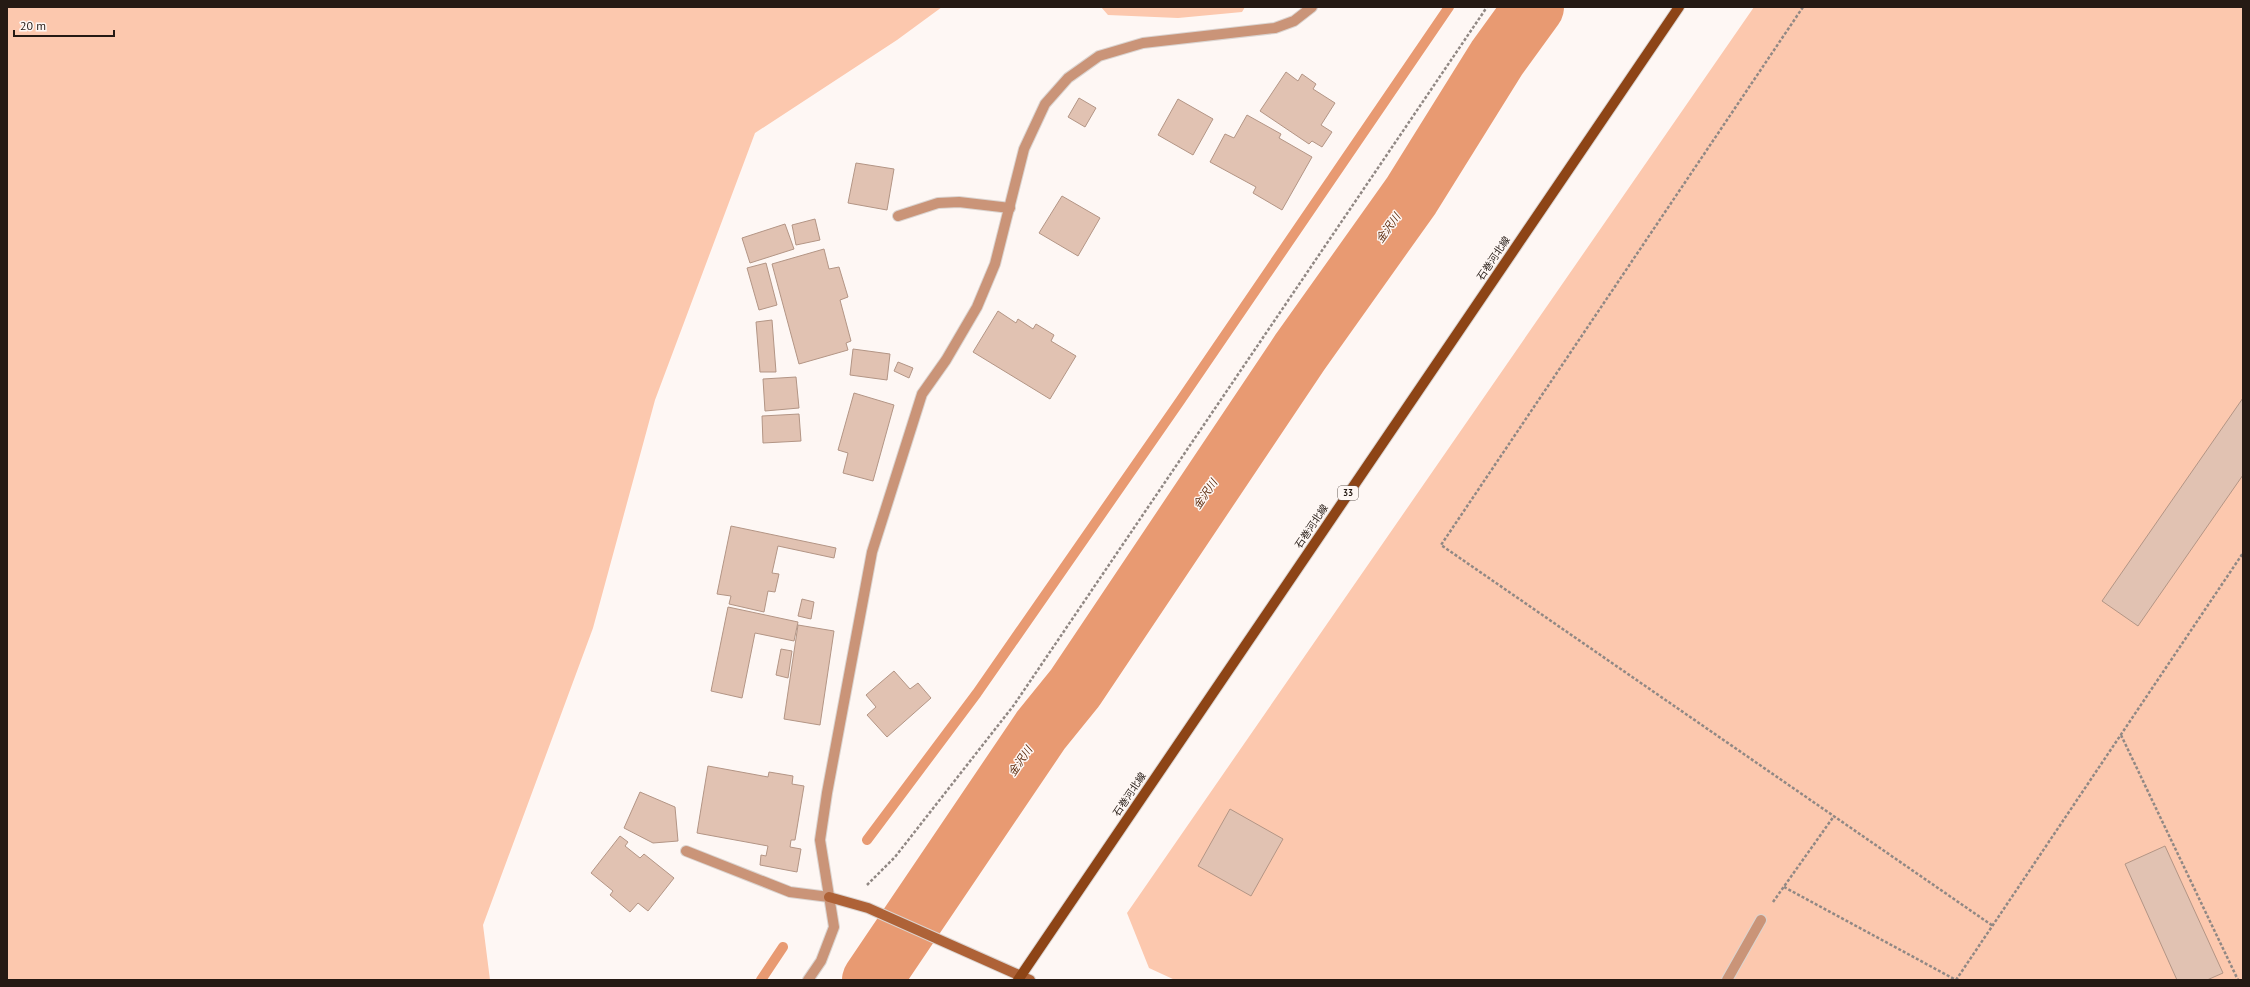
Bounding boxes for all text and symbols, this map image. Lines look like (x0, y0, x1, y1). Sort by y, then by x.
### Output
scale bar (14, 12, 114, 38)
text: 20 m (20, 18, 46, 33)
water label: 金沢川 (1373, 210, 1404, 246)
street label: 石巻河北線 (1474, 234, 1513, 283)
water label: 金沢川 (1190, 476, 1221, 512)
road number: 33 (1338, 486, 1358, 500)
street label: 石巻河北線 (1292, 502, 1331, 551)
water label: 金沢川 (1005, 743, 1036, 779)
street label: 石巻河北線 (1110, 770, 1149, 819)

